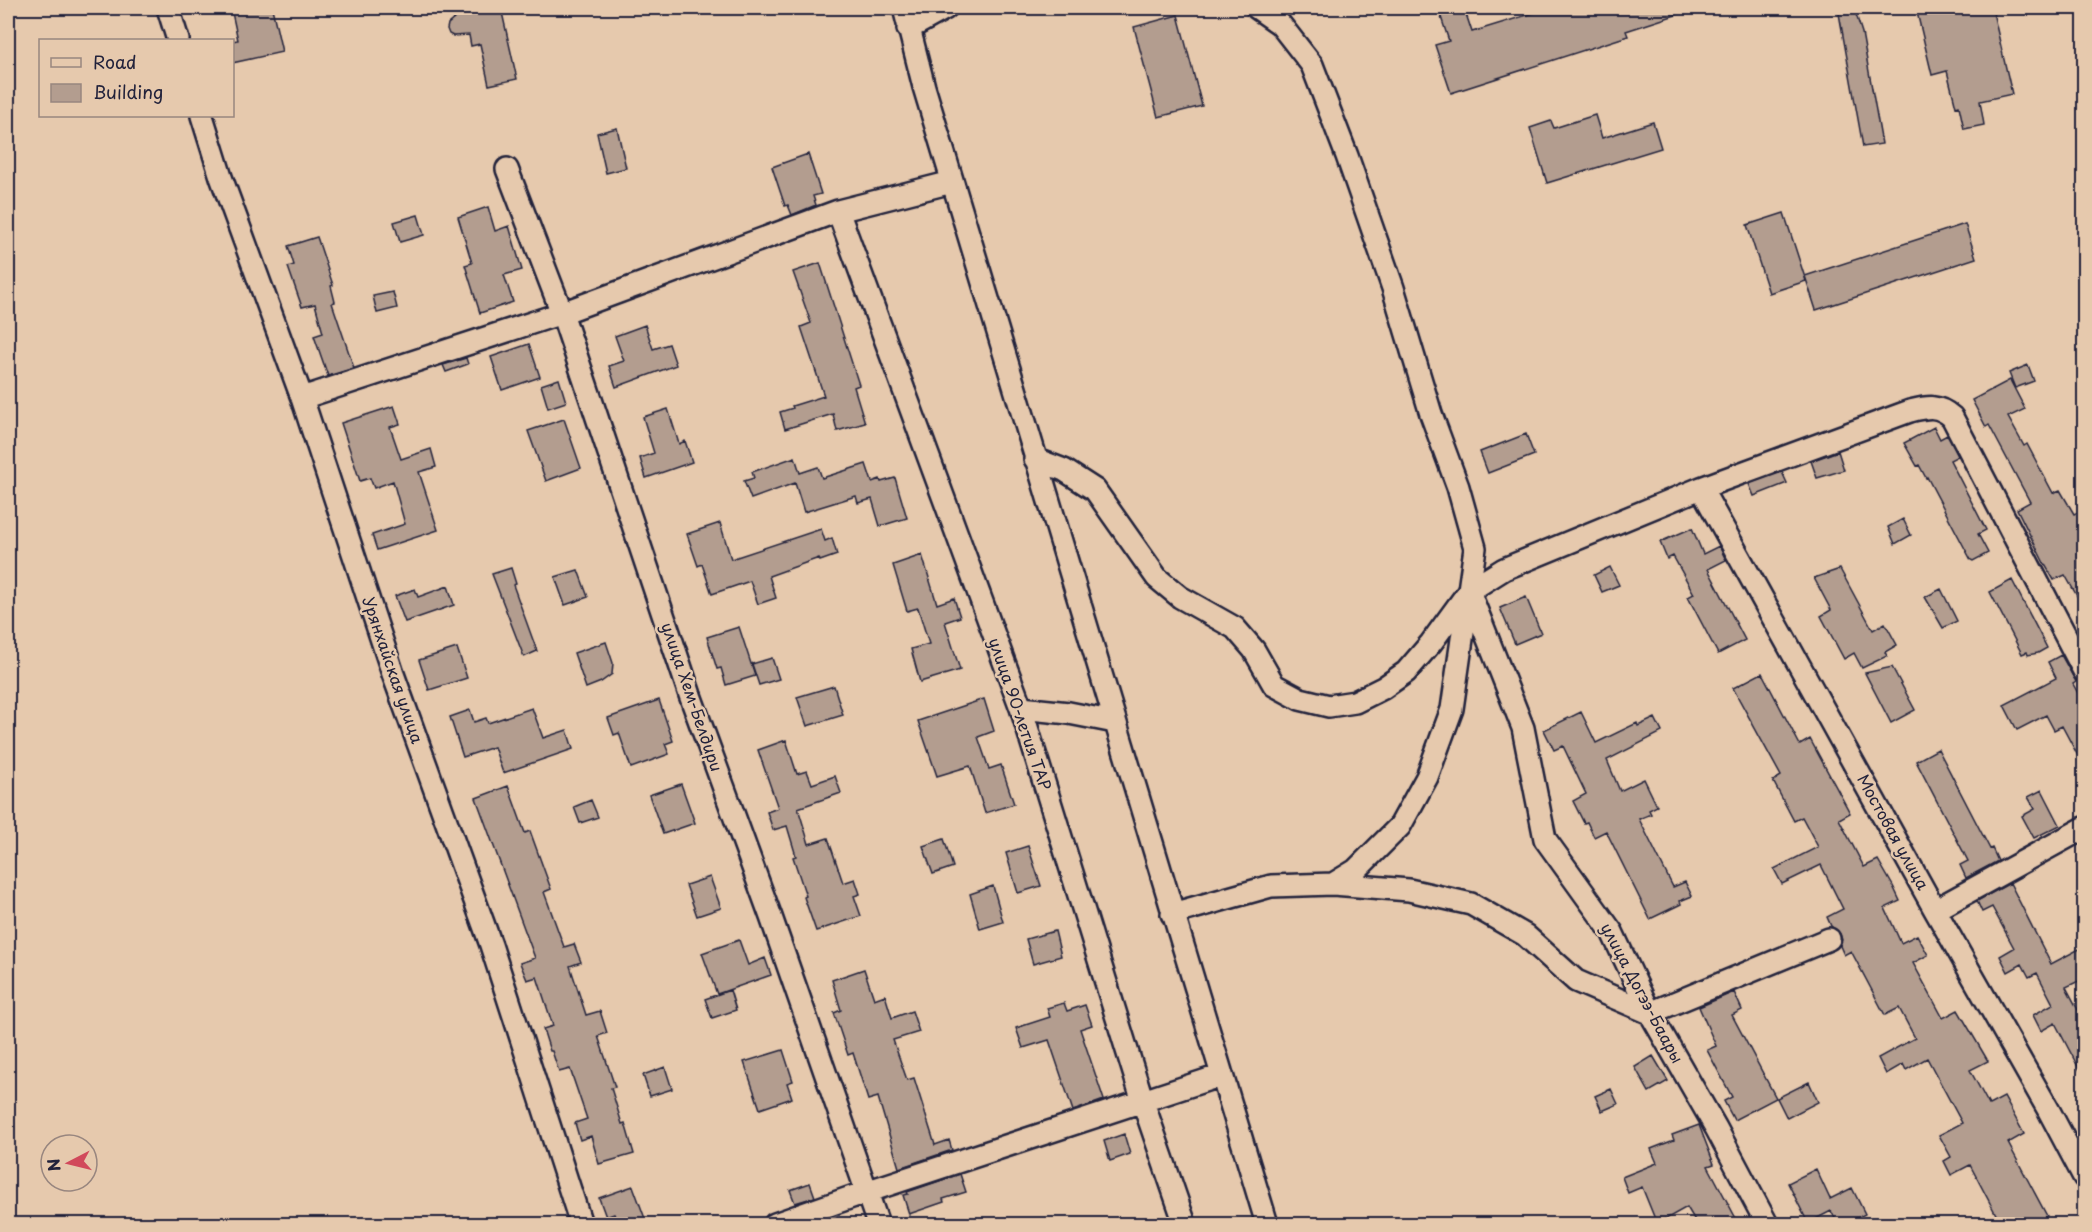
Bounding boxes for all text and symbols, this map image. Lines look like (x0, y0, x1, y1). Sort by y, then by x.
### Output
legend (39, 39, 234, 117)
text: Road (93, 48, 137, 75)
text: Building (93, 78, 163, 105)
street label: Урянхайская улица (358, 593, 430, 746)
street label: улица Хем-Белдири (656, 619, 730, 775)
street label: улица 90-летия ТАР (984, 634, 1058, 793)
street label: Мостовая улица (1852, 769, 1936, 894)
street label: улица Догээ-Баары (1596, 918, 1690, 1067)
north arrow (39, 1133, 99, 1193)
text: N (40, 1157, 66, 1173)

